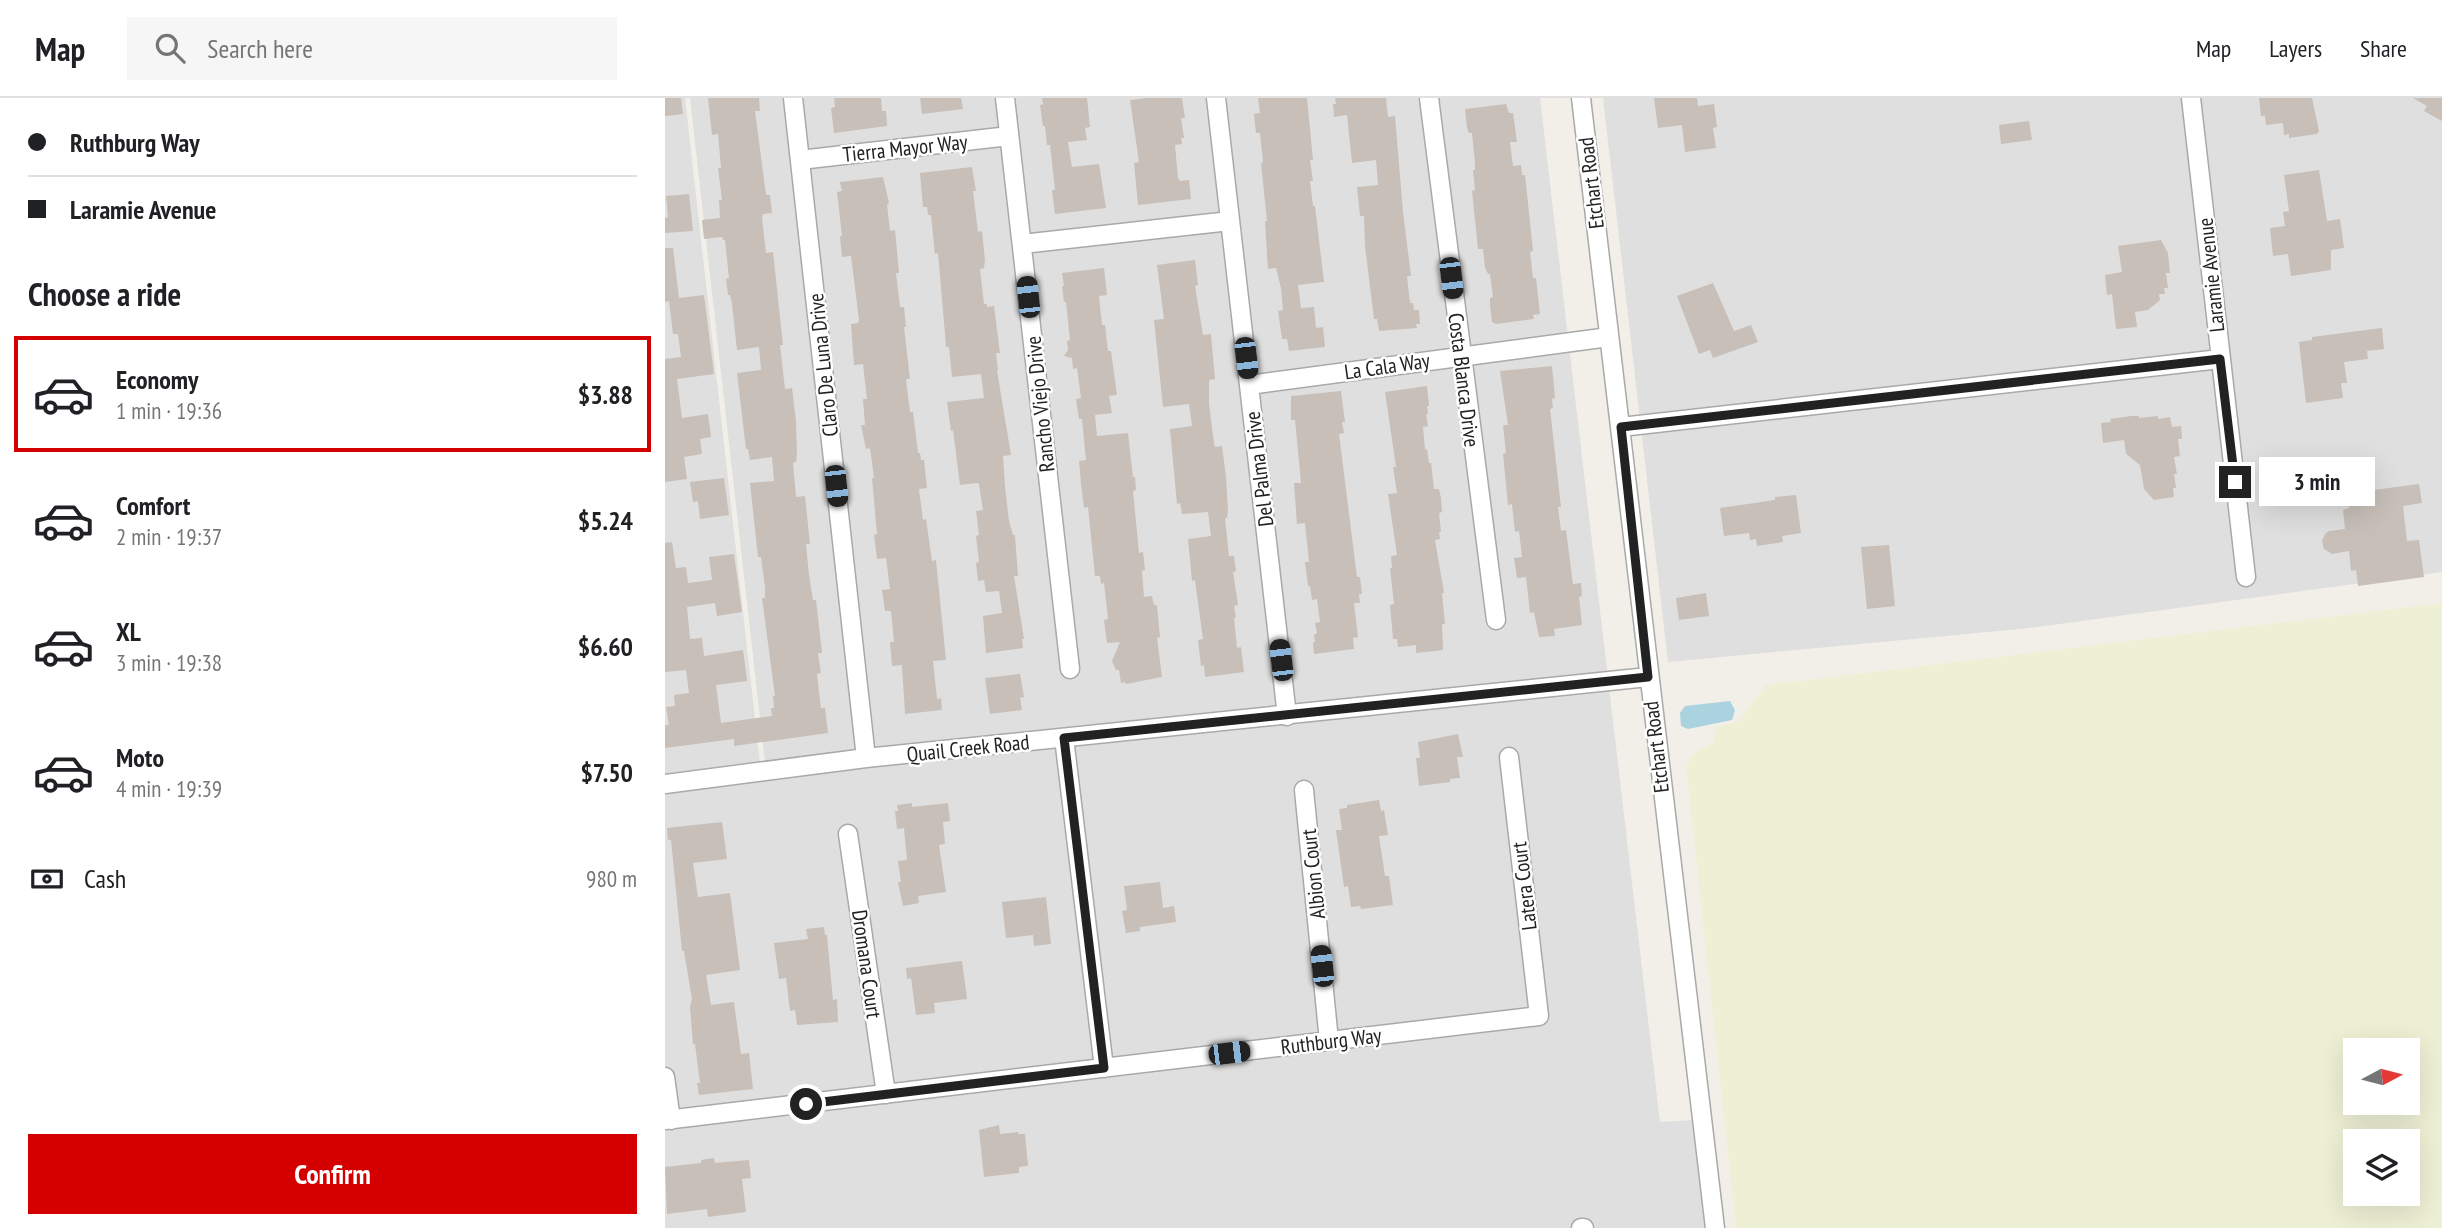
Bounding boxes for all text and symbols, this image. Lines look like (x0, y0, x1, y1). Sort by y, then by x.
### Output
search box (127, 17, 617, 80)
text: Map (35, 27, 85, 70)
icon: search (151, 29, 189, 67)
text: Search here (207, 32, 313, 65)
text: Map (2196, 33, 2231, 64)
text: Layers (2269, 33, 2322, 64)
text: Share (2360, 33, 2407, 64)
text: Ruthburg Way (70, 126, 200, 159)
street label: Tierra Mayor Way (841, 128, 969, 168)
street label: Etchart Road (1572, 136, 1610, 230)
text: Laramie Avenue (70, 193, 216, 226)
street label: Laramie Avenue (2192, 216, 2230, 334)
car (1439, 256, 1464, 300)
text: Choose a ride (28, 273, 181, 315)
car (1016, 275, 1041, 319)
street label: Claro De Luna Drive (802, 292, 844, 438)
street label: Costa Blanca Drive (1442, 311, 1486, 449)
street label: Rancho Viejo Drive (1019, 335, 1061, 473)
car (1234, 336, 1259, 380)
street label: La Cala Way (1342, 347, 1432, 385)
icon: car (32, 363, 95, 426)
text: Economy (116, 363, 198, 396)
text: $3.88 (578, 378, 633, 411)
text: 1 min · 19:36 (116, 396, 222, 425)
street label: Del Palma Drive (1239, 410, 1279, 528)
callout: 3 min (2259, 458, 2375, 506)
car (824, 464, 849, 508)
route end (2219, 466, 2251, 498)
text: 3 min (2294, 467, 2340, 496)
icon: car (32, 489, 95, 552)
text: Comfort (116, 489, 190, 522)
text: $5.24 (578, 504, 633, 537)
text: 2 min · 19:37 (116, 522, 222, 551)
icon: car (32, 615, 95, 678)
text: XL (116, 615, 141, 648)
text: $6.60 (578, 630, 633, 663)
car (1269, 638, 1294, 682)
text: 3 min · 19:38 (116, 648, 222, 677)
street label: Etchart Road (1637, 700, 1675, 794)
street label: Quail Creek Road (905, 728, 1031, 768)
icon: car (32, 741, 95, 804)
text: Moto (116, 741, 164, 774)
text: $7.50 (580, 756, 633, 789)
text: 4 min · 19:39 (116, 774, 222, 803)
street label: Albion Court (1295, 827, 1331, 920)
street label: Latera Court (1505, 840, 1543, 932)
icon: cash (28, 860, 66, 898)
text: Cash (84, 862, 126, 895)
text: 980 m (586, 864, 637, 893)
street label: Dromana Court (846, 908, 888, 1020)
car (1310, 944, 1335, 988)
street label: Ruthburg Way (1279, 1021, 1383, 1061)
north arrow (2343, 1038, 2420, 1115)
map controls (2343, 1038, 2420, 1206)
car (1207, 1040, 1252, 1066)
route start (790, 1088, 822, 1120)
button: layers (2343, 1129, 2420, 1206)
button: Confirm (28, 1134, 637, 1214)

